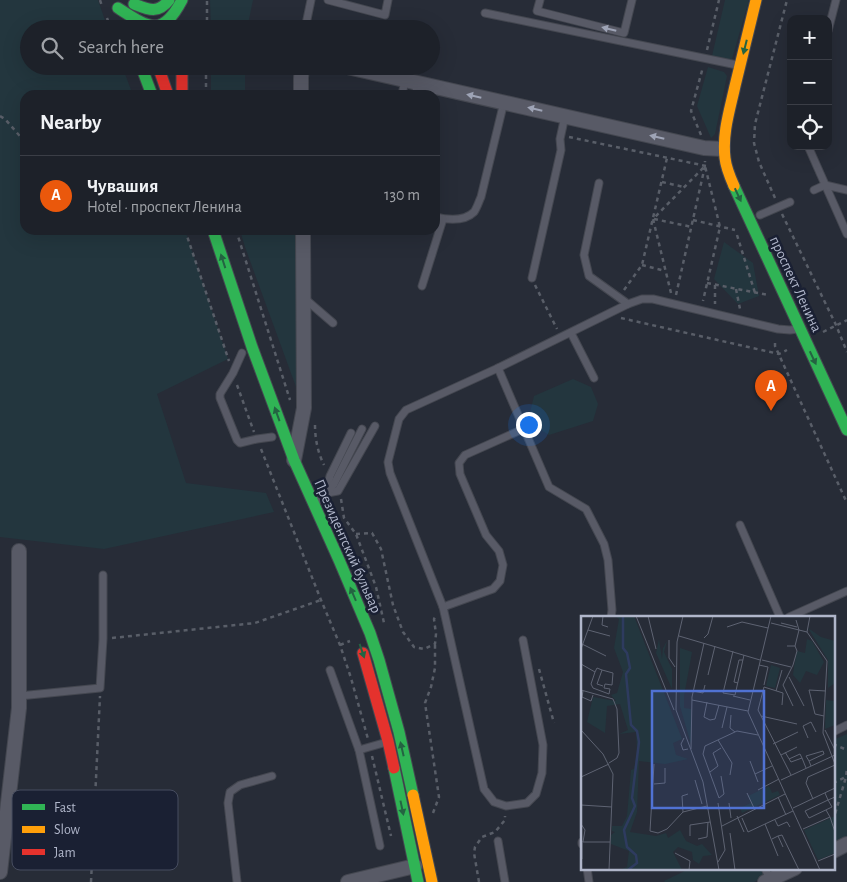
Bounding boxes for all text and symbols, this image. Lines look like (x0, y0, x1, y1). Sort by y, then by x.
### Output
map controls (787, 15, 832, 150)
button: + (787, 15, 832, 60)
search box (20, 20, 440, 75)
one-way arrow (602, 25, 617, 33)
icon: search (38, 34, 66, 62)
text: Search here (78, 38, 164, 57)
one-way arrow (741, 40, 749, 55)
button: − (787, 60, 832, 105)
one-way arrow (465, 91, 481, 99)
one-way arrow (527, 105, 542, 113)
button: locate (787, 105, 832, 150)
text: Nearby (40, 112, 101, 133)
one-way arrow (649, 133, 664, 141)
text: Чувашия (87, 177, 158, 196)
text: A (51, 187, 61, 203)
text: 130 m (384, 187, 420, 203)
one-way arrow (734, 188, 742, 202)
text: Hotel · проспект Ленина (87, 199, 242, 215)
street label: проспект Ленина (767, 234, 824, 335)
one-way arrow (219, 253, 227, 268)
one-way arrow (810, 351, 818, 365)
pin: A (755, 370, 787, 411)
one-way arrow (273, 406, 281, 421)
your location (516, 412, 542, 438)
street label: Президентский бульвар (311, 477, 384, 616)
one-way arrow (349, 587, 357, 601)
inset map (581, 616, 834, 870)
one-way arrow (358, 644, 366, 659)
one-way arrow (398, 740, 406, 756)
legend (12, 790, 178, 870)
text: Fast (54, 801, 76, 815)
one-way arrow (398, 801, 406, 816)
text: Slow (54, 823, 81, 837)
text: Jam (54, 846, 76, 860)

